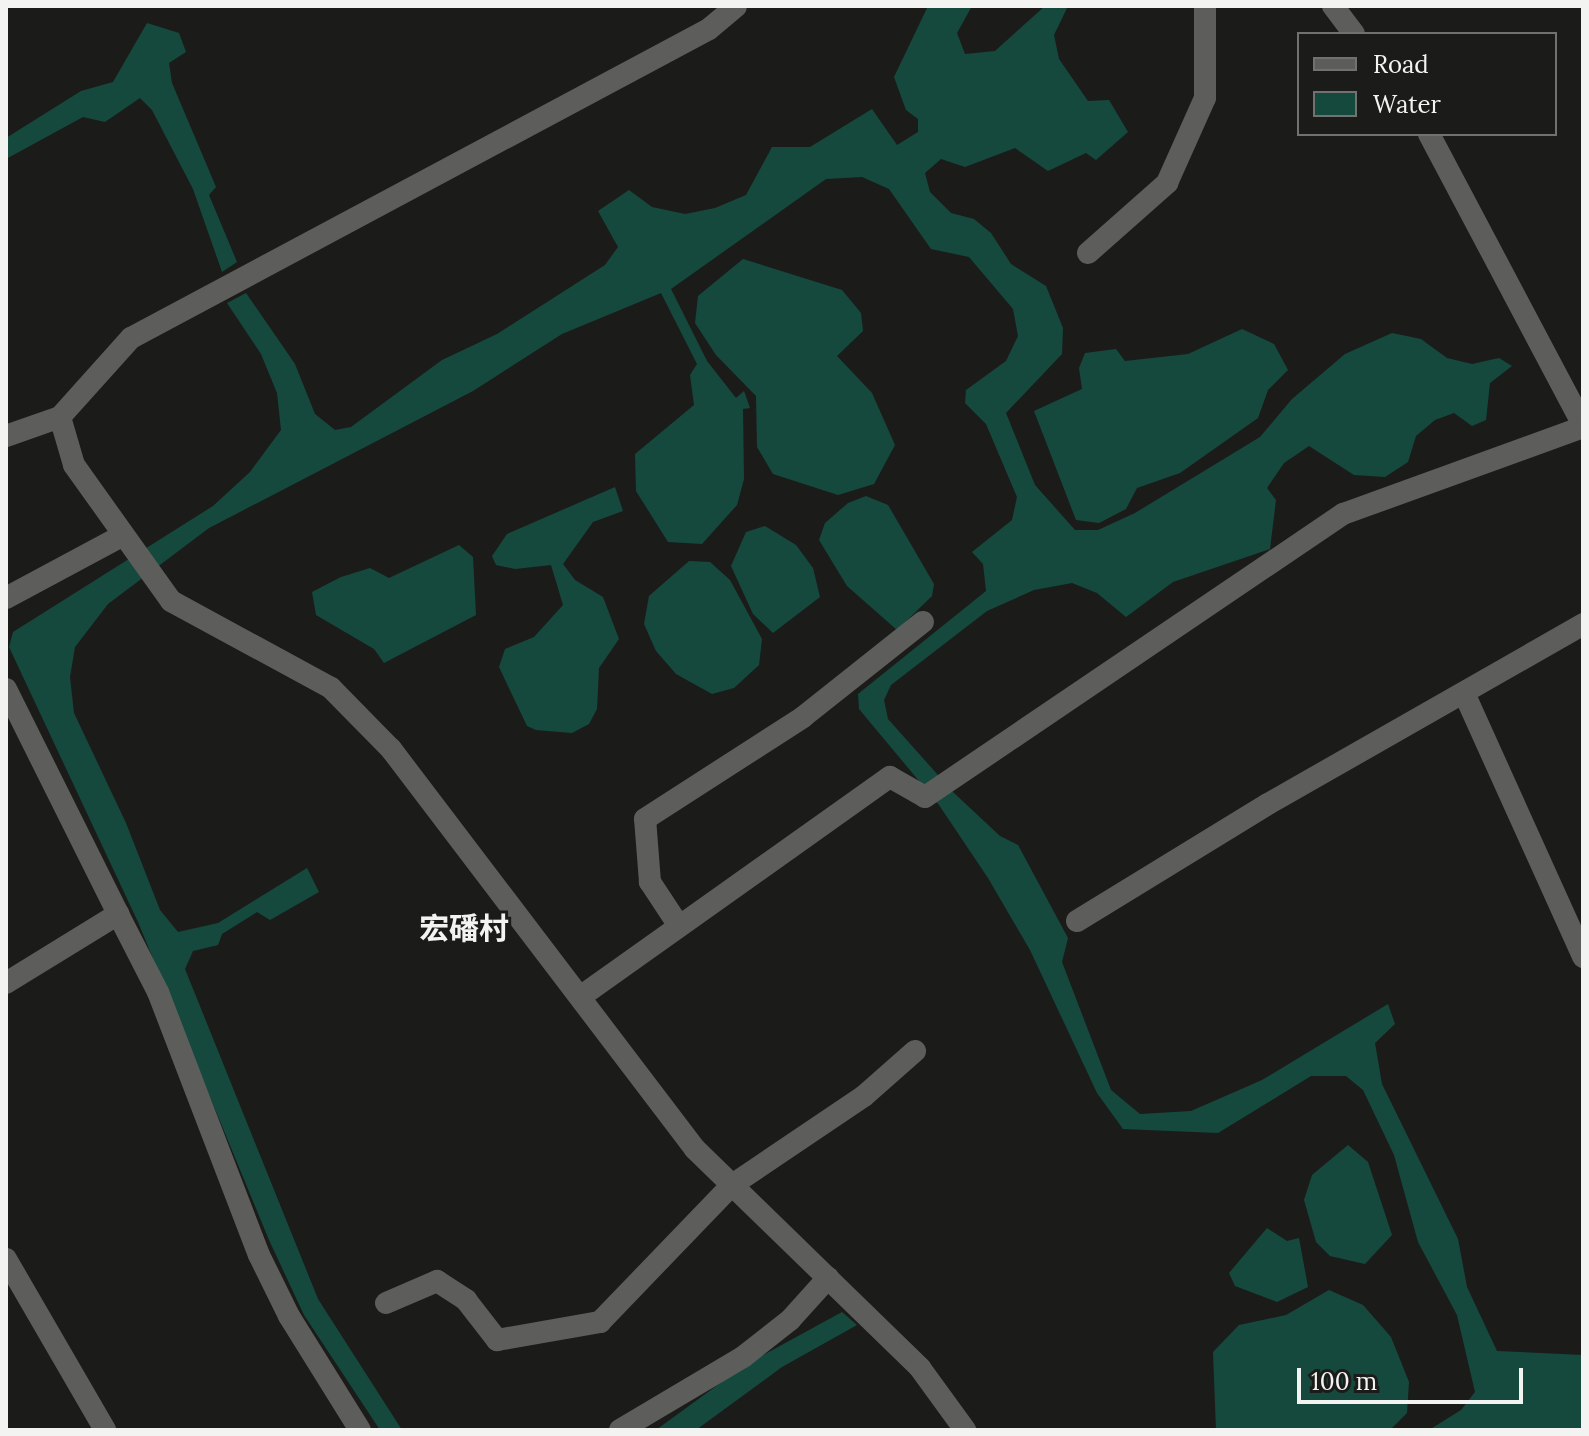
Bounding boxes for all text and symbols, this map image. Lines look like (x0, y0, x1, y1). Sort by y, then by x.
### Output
legend (1297, 32, 1557, 136)
text: Road (1373, 49, 1429, 80)
text: Water (1373, 89, 1441, 120)
district label: 宏磻村 (419, 910, 509, 946)
scale bar (1301, 1352, 1527, 1402)
text: 100 m (1311, 1366, 1377, 1397)

